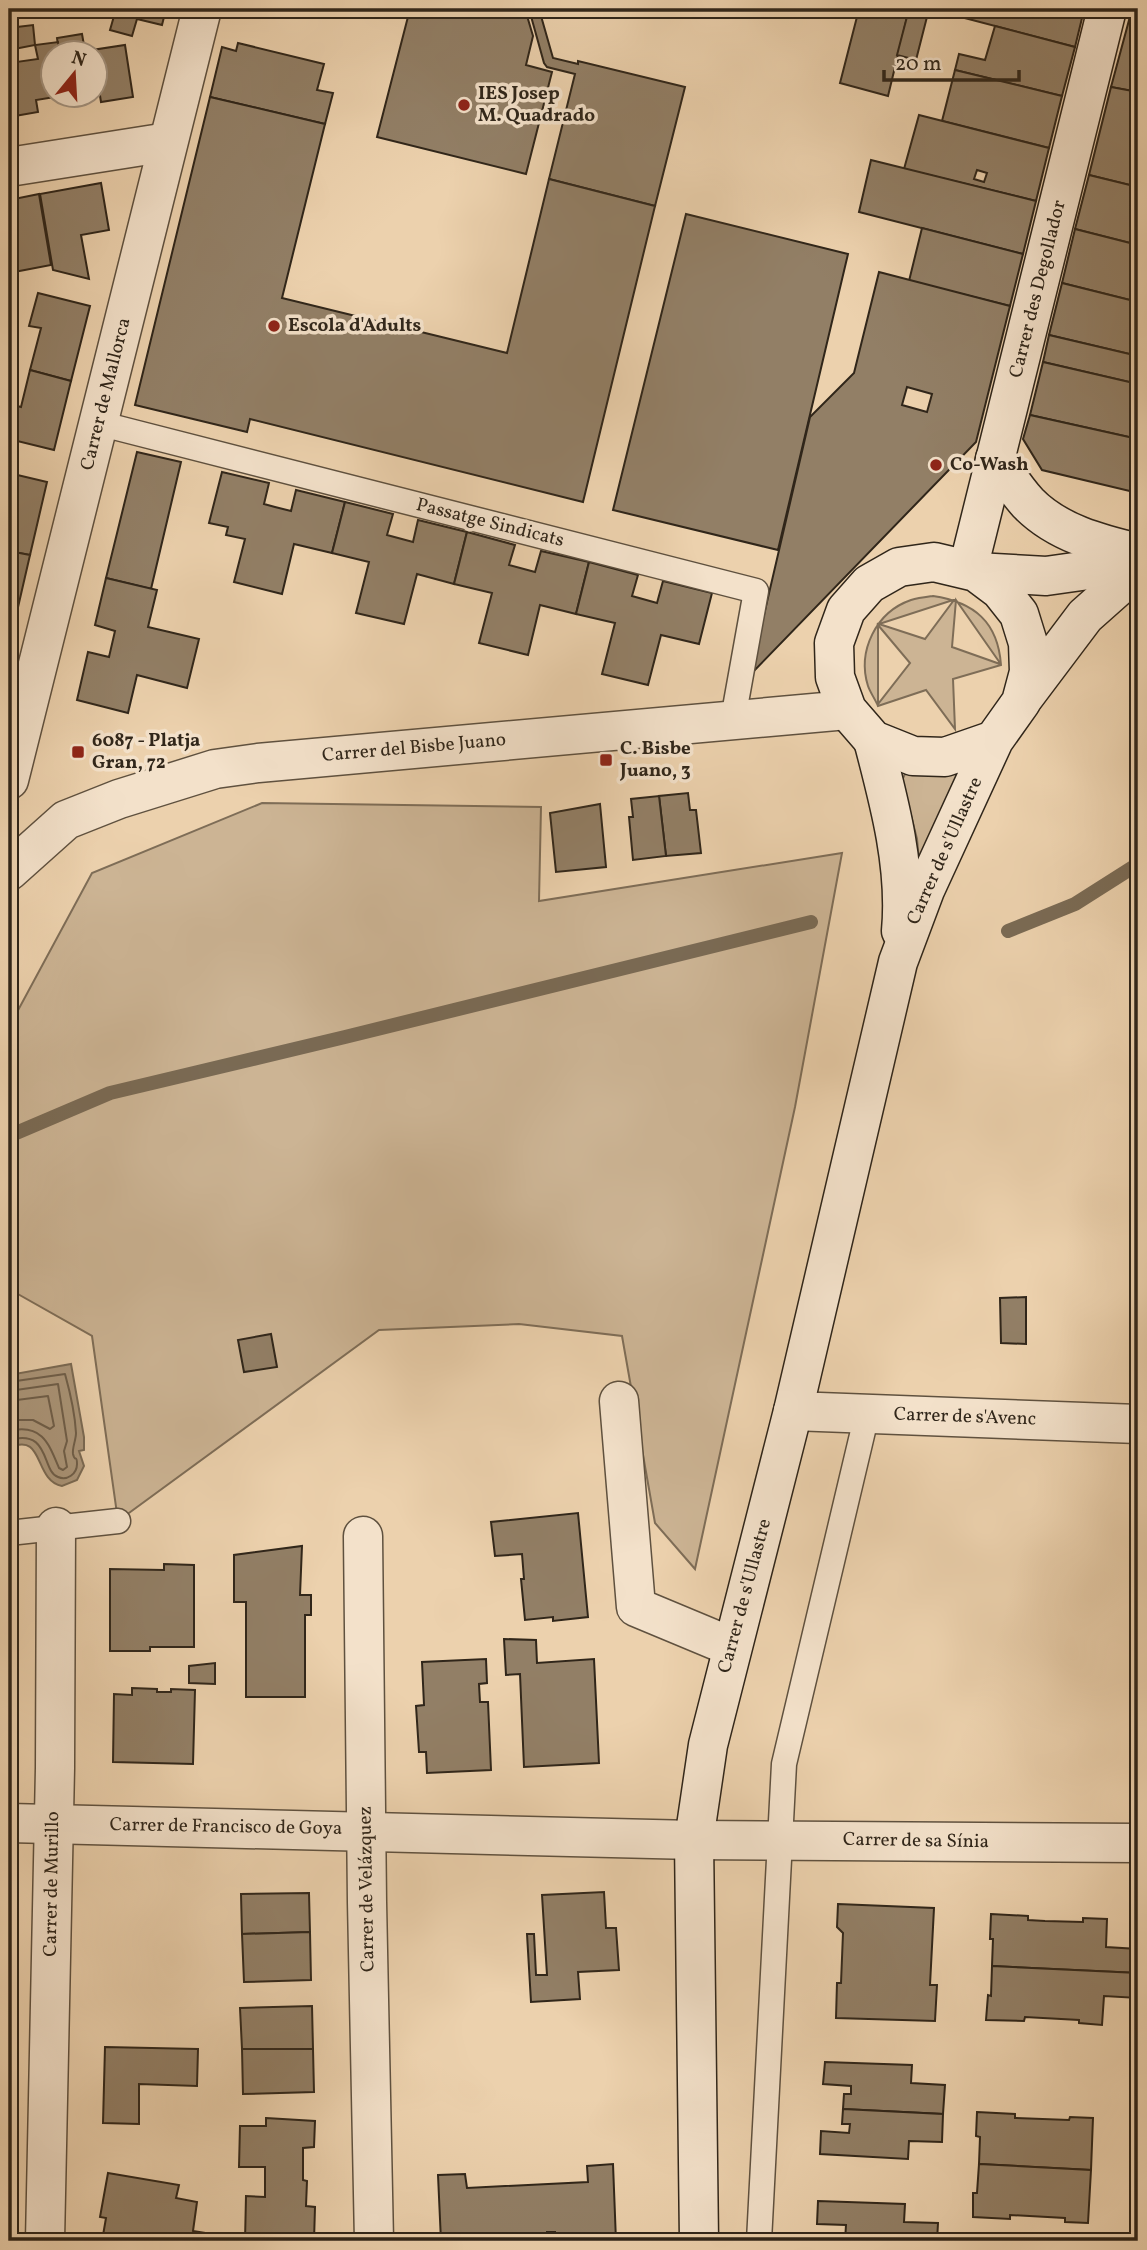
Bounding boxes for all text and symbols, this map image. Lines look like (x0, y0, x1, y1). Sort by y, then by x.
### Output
north arrow (38, 38, 108, 108)
scale bar (884, 38, 1019, 82)
text: N (68, 45, 89, 74)
text: 20 m (895, 50, 941, 79)
place label: IES Josep M. Quadrado (478, 81, 595, 129)
marker: IES Josep M. Quadrado (456, 97, 472, 113)
street label: Carrer des Degollador (1003, 197, 1073, 381)
place label: Escola d'Adults (288, 313, 421, 339)
street label: Carrer de Mallorca (74, 315, 138, 473)
marker: Escola d'Adults (266, 318, 282, 334)
place label: Co-Wash (950, 452, 1029, 478)
marker: Co-Wash (928, 457, 944, 473)
street label: Passatge Sindicats (413, 492, 567, 554)
street label: Carrer del Bisbe Juano (321, 727, 507, 769)
place label: 6087 - Platja Gran, 72 (92, 728, 200, 776)
place label: C. Bisbe Juano, 3 (619, 736, 691, 784)
marker: 6087 - Platja Gran, 72 (70, 744, 86, 760)
marker: C. Bisbe Juano, 3 (598, 752, 614, 768)
street label: Carrer de s'Ullastre (901, 773, 989, 929)
street label: Carrer de s'Avenc (893, 1402, 1037, 1432)
street label: Carrer de s'Ullastre (712, 1516, 778, 1676)
street label: Carrer de Velázquez (353, 1806, 381, 1972)
street label: Carrer de Murillo (38, 1811, 66, 1957)
street label: Carrer de Francisco de Goya (109, 1812, 343, 1842)
street label: Carrer de sa Sínia (843, 1827, 989, 1855)

